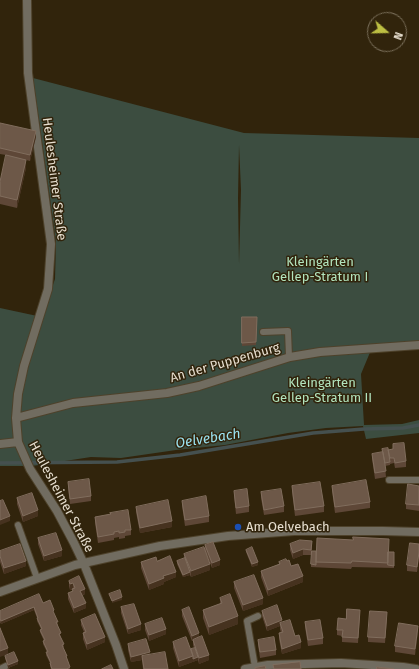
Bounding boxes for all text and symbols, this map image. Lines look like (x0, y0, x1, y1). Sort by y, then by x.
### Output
north arrow (367, 12, 407, 52)
text: N (390, 30, 405, 42)
street label: Heulesheimer Straße (39, 117, 69, 241)
park label: Kleingärten Gellep-Stratum I (272, 254, 368, 285)
street label: An der Puppenburg (168, 340, 282, 386)
park label: Kleingärten Gellep-Stratum II (272, 375, 372, 406)
water label: Oelvebach (174, 426, 242, 452)
street label: Heulesheimer Straße (25, 439, 97, 555)
place label: Am Oelvebach (246, 519, 330, 535)
marker: Am Oelvebach (233, 522, 243, 532)

